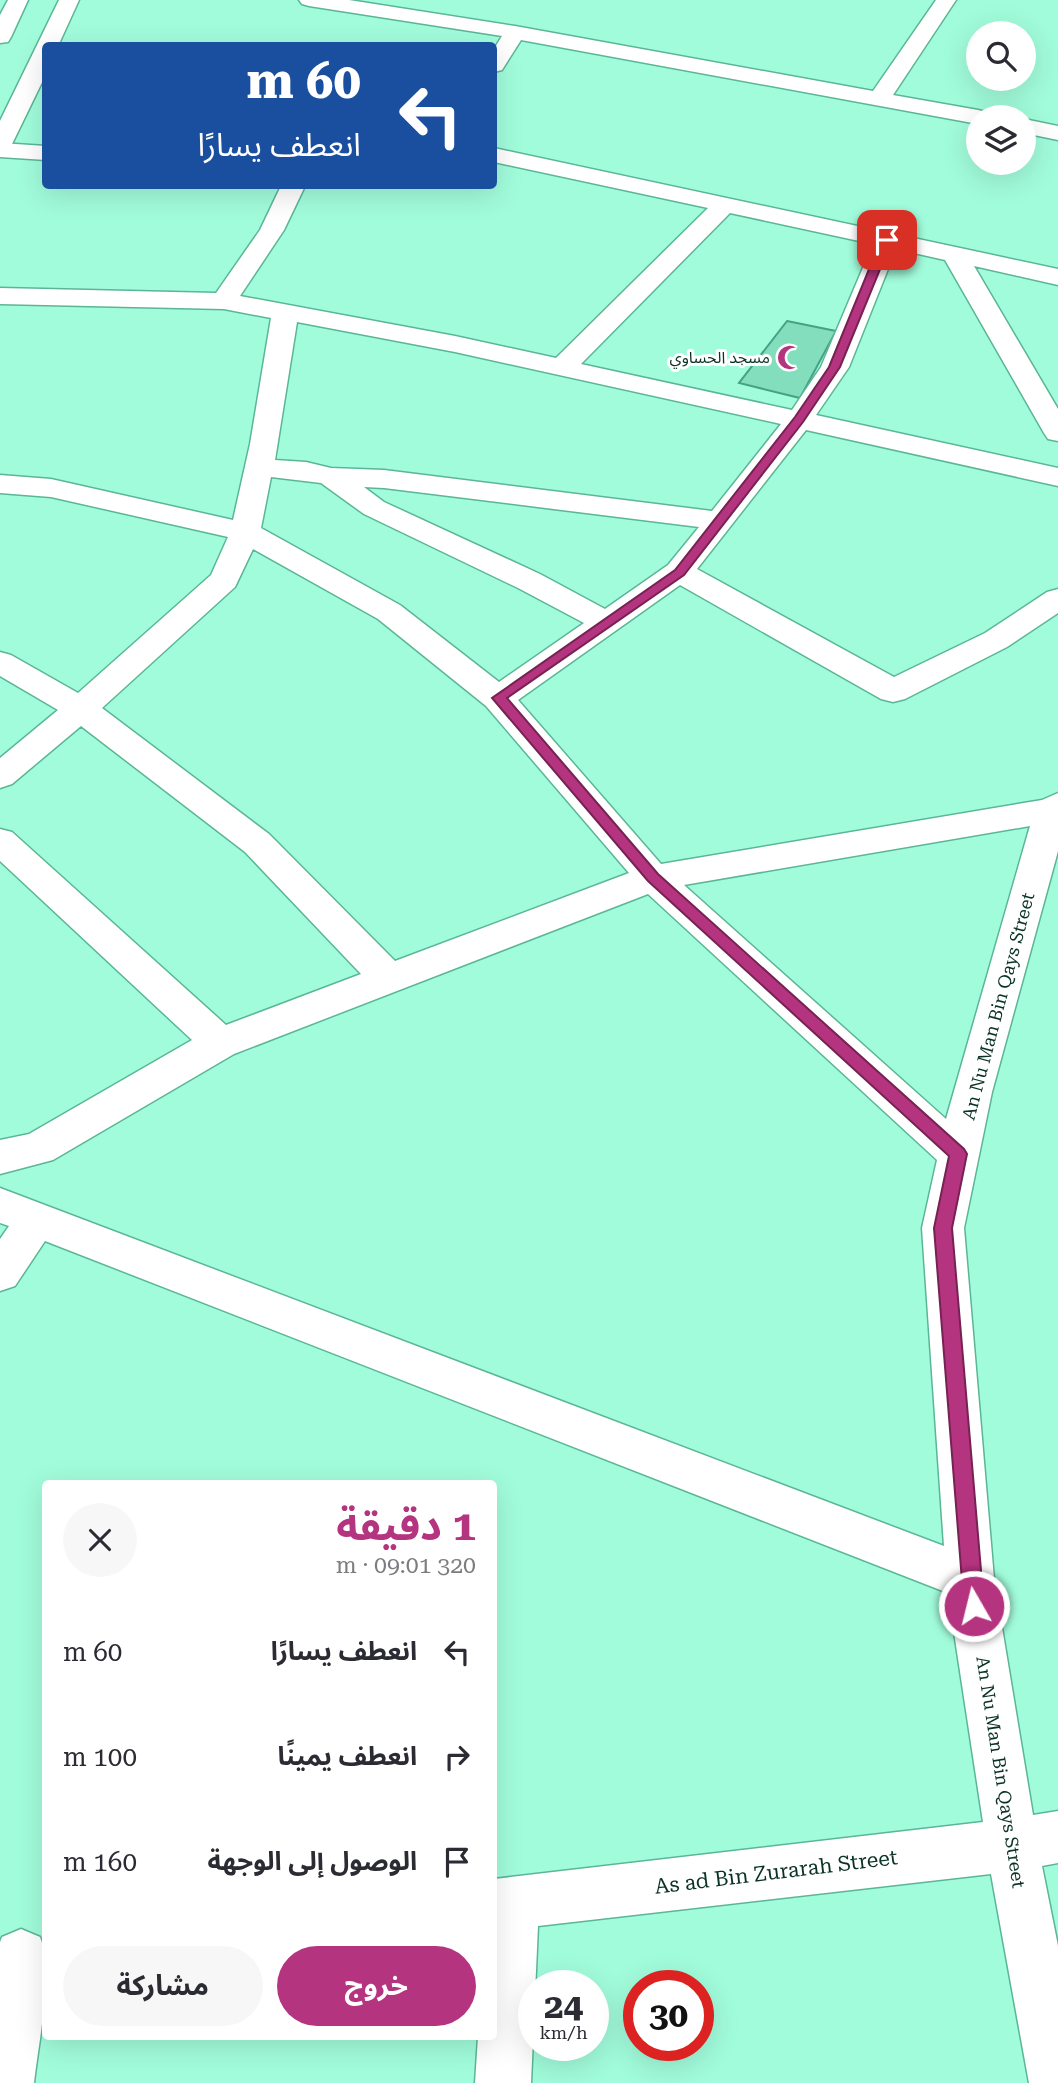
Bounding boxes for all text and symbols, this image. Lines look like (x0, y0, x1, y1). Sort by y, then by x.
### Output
map controls (966, 21, 1036, 175)
button: search (966, 21, 1036, 91)
text: 60 m (246, 53, 361, 110)
icon: left (385, 70, 476, 161)
button: layers (966, 105, 1036, 175)
text: انعطف يسارًا (198, 126, 361, 164)
pin (857, 210, 917, 270)
icon: arrive (868, 221, 906, 259)
mosque icon: مسجد الحساوي (776, 343, 804, 371)
place label: مسجد الحساوي (670, 348, 770, 369)
street label: An Nu Man Bin Qays Street (958, 890, 1039, 1122)
text: 1 دقيقة (336, 1501, 476, 1550)
button: close (63, 1503, 137, 1577)
text: 320 m · 09:01 (336, 1552, 476, 1579)
position arrow (937, 1569, 1011, 1643)
icon: left (438, 1633, 476, 1671)
text: انعطف يسارًا (271, 1636, 417, 1666)
text: 60 m (63, 1637, 122, 1667)
street label: An Nu Man Bin Qays Street (972, 1655, 1030, 1890)
icon: right (438, 1738, 476, 1776)
text: انعطف يمينًا (277, 1741, 417, 1771)
text: 100 m (63, 1742, 137, 1772)
icon: arrive (438, 1843, 476, 1881)
street label: As ad Bin Zurarah Street (653, 1845, 899, 1899)
text: الوصول إلى الوجهة (208, 1846, 417, 1876)
text: 160 m (63, 1847, 137, 1877)
button: مشاركة (63, 1946, 263, 2026)
button: خروج (277, 1946, 476, 2026)
speed limit sign: 30 (623, 1970, 714, 2061)
text: 24 (544, 1986, 583, 2027)
text: km/h (539, 2022, 588, 2043)

